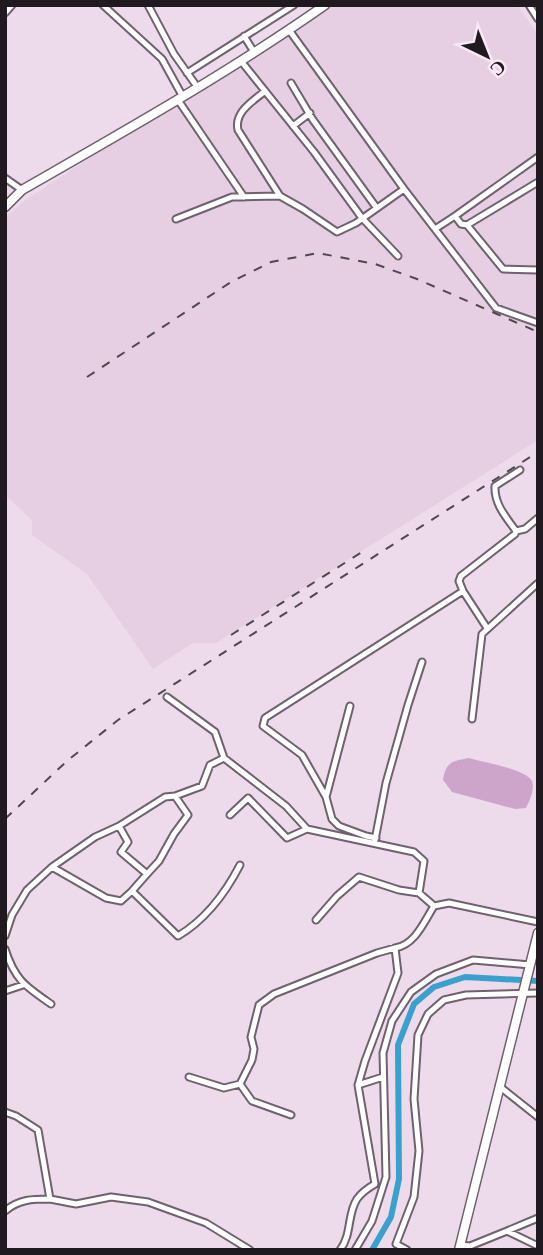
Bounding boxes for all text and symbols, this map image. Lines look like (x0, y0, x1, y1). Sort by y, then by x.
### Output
north arrow (452, 21, 522, 91)
text: С (486, 56, 510, 80)

